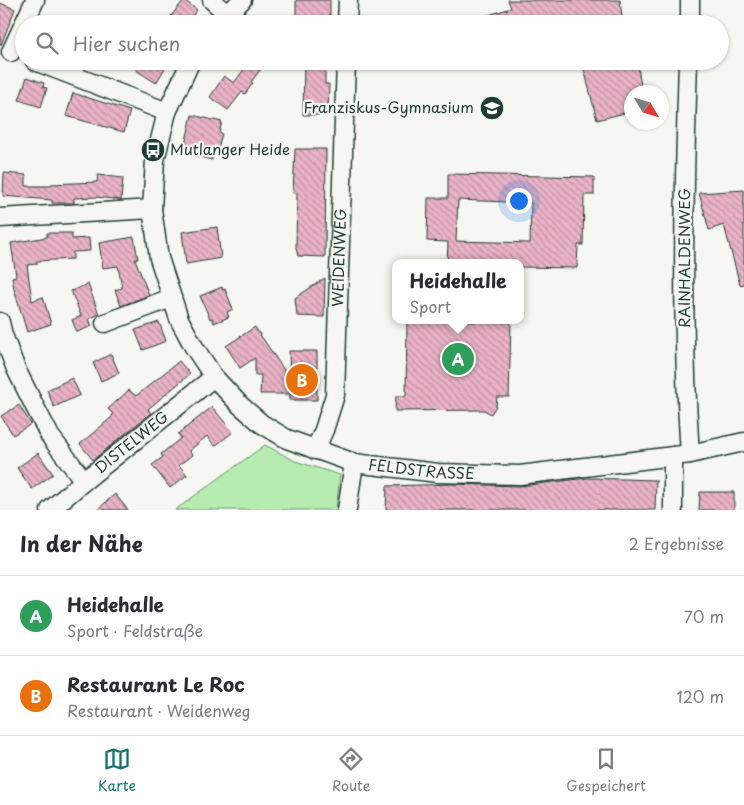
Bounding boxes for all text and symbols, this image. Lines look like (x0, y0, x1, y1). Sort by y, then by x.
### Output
search box (15, 15, 729, 70)
icon: search (33, 29, 61, 57)
text: Hier suchen (73, 29, 180, 57)
north arrow (624, 85, 669, 130)
place label: Franziskus-Gymnasium (303, 95, 474, 118)
school or university icon: Franziskus-Gymnasium (479, 95, 505, 121)
bus stop icon: Mutlanger Heide (140, 137, 166, 163)
place label: Mutlanger Heide (170, 137, 290, 160)
your location (506, 188, 532, 214)
street label: RAINHALDENWEG (672, 188, 695, 328)
street label: WEIDENWEG (325, 208, 351, 307)
popup (392, 259, 524, 324)
text: Heidehalle (410, 266, 506, 294)
text: Sport (410, 294, 451, 318)
pin: A (442, 340, 474, 378)
pin: B (286, 361, 318, 399)
street label: DISTELWEG (89, 405, 173, 478)
street label: FELDSTRASSE (367, 452, 475, 484)
text: In der Nähe (20, 527, 142, 559)
text: 2 Ergebnisse (629, 531, 724, 555)
text: Heidehalle (67, 590, 164, 618)
text: A (30, 604, 42, 628)
text: 70 m (684, 604, 724, 628)
text: Sport · Feldstraße (67, 618, 203, 642)
text: Restaurant Le Roc (67, 670, 245, 698)
text: B (31, 684, 41, 708)
text: 120 m (677, 684, 724, 708)
text: Restaurant · Weidenweg (67, 698, 251, 722)
tab: Karte (98, 745, 136, 796)
tab: Route (332, 745, 370, 796)
tab: Gespeichert (566, 745, 646, 796)

